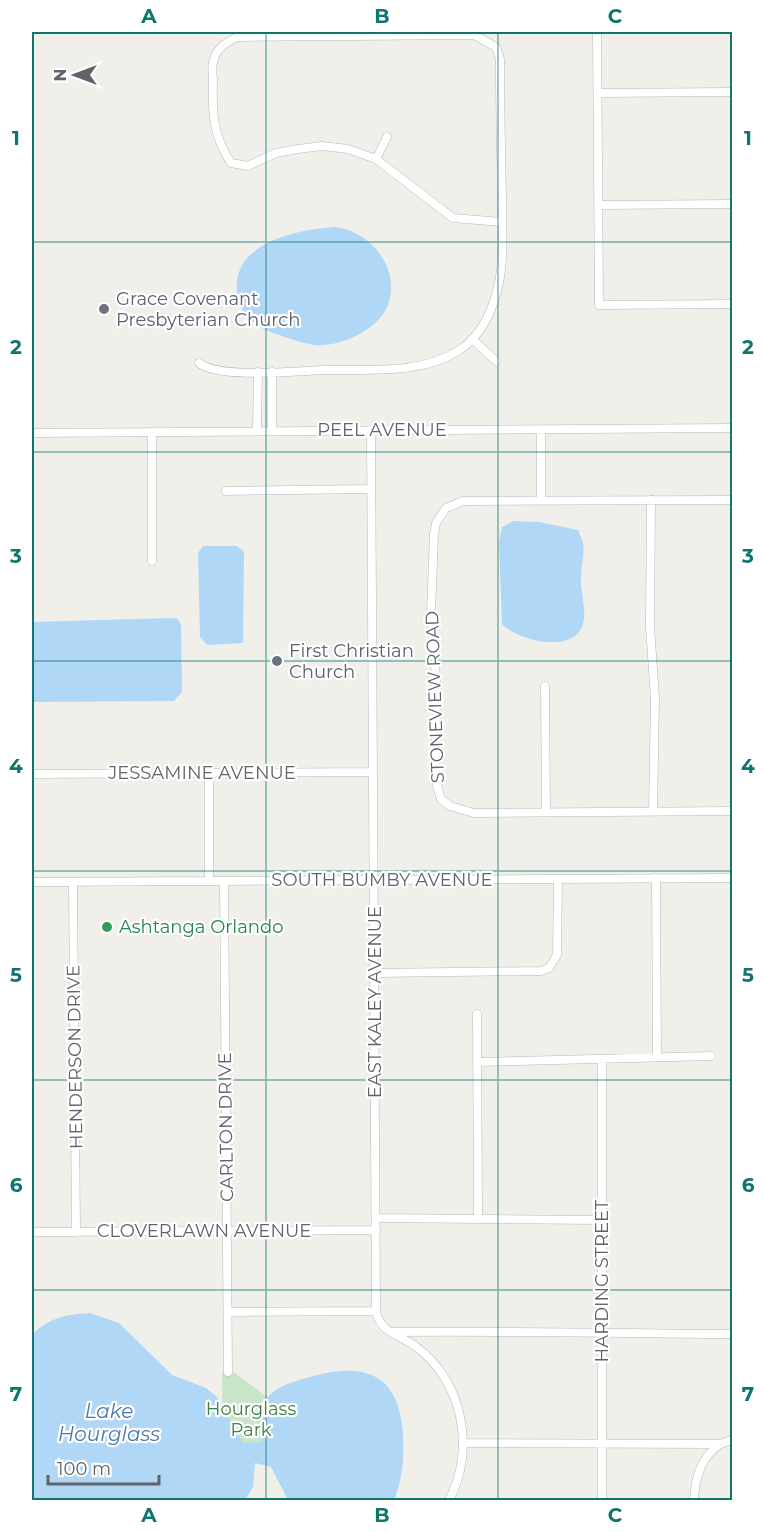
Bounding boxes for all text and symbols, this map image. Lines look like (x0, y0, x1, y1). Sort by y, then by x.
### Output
text: A (140, 4, 157, 28)
text: B (374, 4, 390, 28)
text: C (608, 4, 623, 28)
north arrow (45, 45, 105, 105)
text: N (51, 69, 70, 81)
text: 1 (12, 126, 20, 150)
text: 1 (744, 126, 752, 150)
place label: Grace Covenant Presbyterian Church (116, 288, 300, 331)
marker: Grace Covenant Presbyterian Church (97, 302, 111, 316)
text: 2 (10, 335, 22, 359)
text: 2 (742, 335, 754, 359)
street label: PEEL AVENUE (317, 419, 447, 441)
text: 3 (9, 544, 22, 568)
text: 3 (741, 544, 754, 568)
street label: STONEVIEW ROAD (421, 610, 449, 784)
place label: First Christian Church (289, 640, 414, 683)
marker: First Christian Church (270, 654, 284, 668)
text: 4 (9, 754, 23, 778)
text: 4 (741, 754, 755, 778)
street label: JESSAMINE AVENUE (107, 762, 296, 784)
street label: SOUTH BUMBY AVENUE (271, 869, 493, 891)
street label: EAST KALEY AVENUE (364, 906, 386, 1098)
place label: Ashtanga Orlando (119, 916, 283, 938)
marker: Ashtanga Orlando (100, 920, 114, 934)
text: 5 (10, 963, 22, 987)
text: 5 (742, 963, 754, 987)
street label: HENDERSON DRIVE (62, 965, 88, 1149)
street label: CARLTON DRIVE (214, 1052, 238, 1202)
text: 6 (10, 1173, 23, 1197)
text: 6 (742, 1173, 755, 1197)
street label: HARDING STREET (591, 1199, 613, 1362)
street label: CLOVERLAWN AVENUE (97, 1220, 311, 1242)
text: 7 (10, 1382, 22, 1406)
text: 7 (742, 1382, 754, 1406)
park label: Hourglass Park (206, 1398, 296, 1441)
water label: Lake Hourglass (58, 1399, 160, 1446)
scale bar (48, 1448, 159, 1486)
text: 100 m (57, 1458, 111, 1480)
text: A (140, 1503, 157, 1527)
text: B (374, 1503, 390, 1527)
text: C (608, 1503, 623, 1527)

